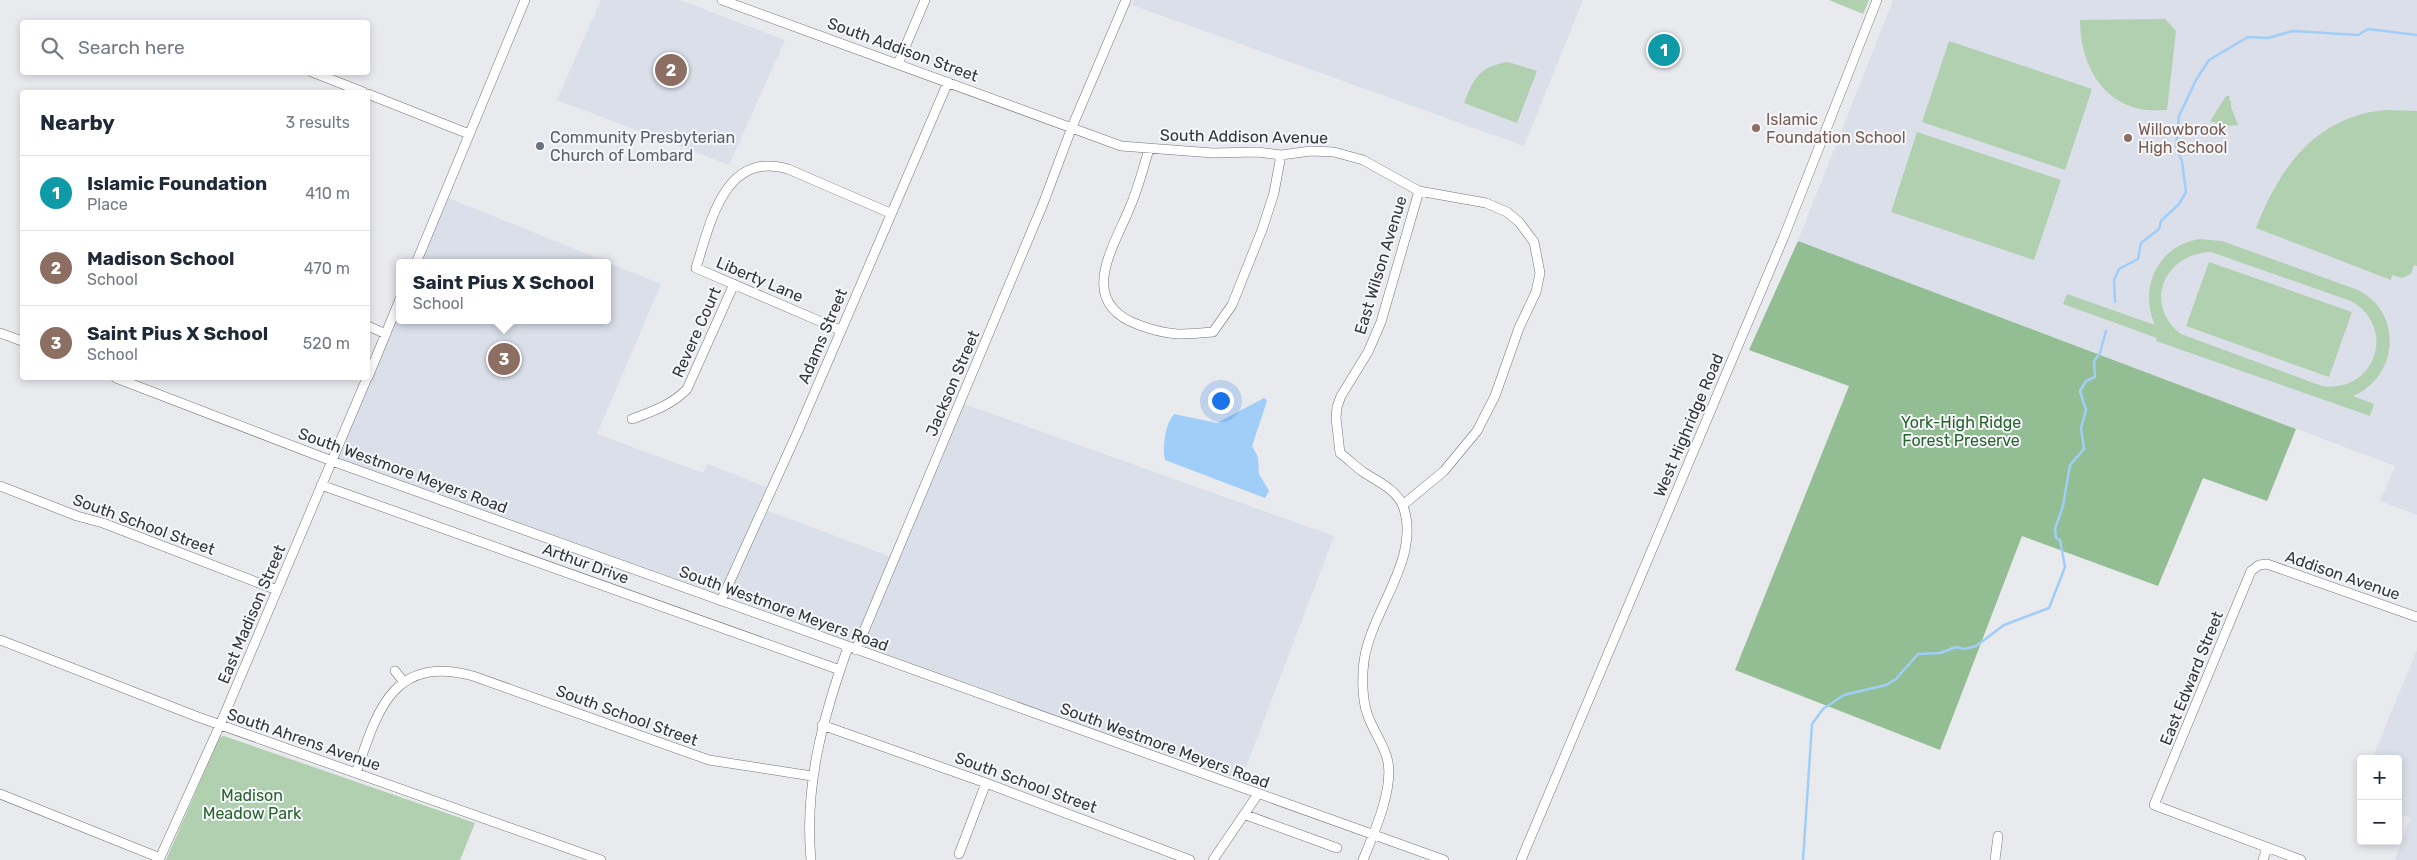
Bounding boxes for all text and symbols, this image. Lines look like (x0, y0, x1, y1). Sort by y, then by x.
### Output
street label: South Addison Street (825, 13, 981, 86)
search box (20, 20, 370, 75)
pin: 1 (1648, 31, 1680, 69)
icon: search (38, 34, 66, 62)
text: Search here (78, 36, 185, 59)
pin: 2 (655, 51, 687, 89)
text: Nearby (40, 110, 115, 135)
place label: Islamic Foundation School (1766, 110, 1906, 147)
text: 3 results (285, 113, 350, 132)
place label: Willowbrook High School (2138, 120, 2227, 157)
marker: Islamic Foundation School (1750, 122, 1762, 134)
street label: South Addison Avenue (1160, 126, 1328, 147)
place label: Community Presbyterian Church of Lombard (550, 128, 735, 165)
marker: Willowbrook High School (2122, 132, 2134, 144)
marker: Community Presbyterian Church of Lombard (534, 140, 546, 152)
text: Islamic Foundation (87, 172, 267, 195)
text: 1 (52, 184, 60, 203)
text: 410 m (305, 184, 350, 203)
street label: East Wilson Avenue (1350, 194, 1411, 337)
text: Place (87, 195, 128, 214)
text: Madison School (87, 247, 235, 270)
street label: Liberty Lane (714, 253, 806, 306)
text: 2 (51, 259, 61, 278)
text: 470 m (304, 259, 350, 278)
popup (396, 259, 611, 324)
text: School (87, 270, 138, 289)
text: Saint Pius X School (413, 271, 594, 294)
street label: Revere Court (668, 284, 725, 380)
street label: Adams Street (794, 286, 851, 387)
text: School (413, 294, 464, 313)
text: Saint Pius X School (87, 322, 268, 345)
street label: Jackson Street (922, 327, 983, 439)
text: 3 (51, 334, 61, 353)
text: 520 m (303, 334, 350, 353)
pin: 3 (488, 340, 520, 378)
text: School (87, 345, 138, 364)
street label: West Highridge Road (1650, 351, 1727, 500)
your location (1208, 388, 1234, 414)
park label: York-High Ridge Forest Preserve (1901, 413, 2021, 450)
street label: South Westmore Meyers Road (296, 424, 510, 517)
street label: South School Street (70, 490, 217, 559)
street label: Arthur Drive (540, 539, 632, 588)
street label: East Madison Street (214, 542, 289, 686)
street label: Addison Avenue (2283, 547, 2403, 604)
street label: South Westmore Meyers Road (677, 562, 891, 655)
street label: East Edward Street (2156, 608, 2227, 748)
street label: South School Street (553, 681, 700, 750)
street label: South Westmore Meyers Road (1058, 699, 1272, 792)
street label: South Ahrens Avenue (225, 704, 383, 775)
street label: South School Street (952, 748, 1099, 817)
map controls (2357, 755, 2402, 845)
button: + (2357, 755, 2402, 800)
park label: Madison Meadow Park (203, 786, 302, 823)
button: − (2357, 800, 2402, 845)

